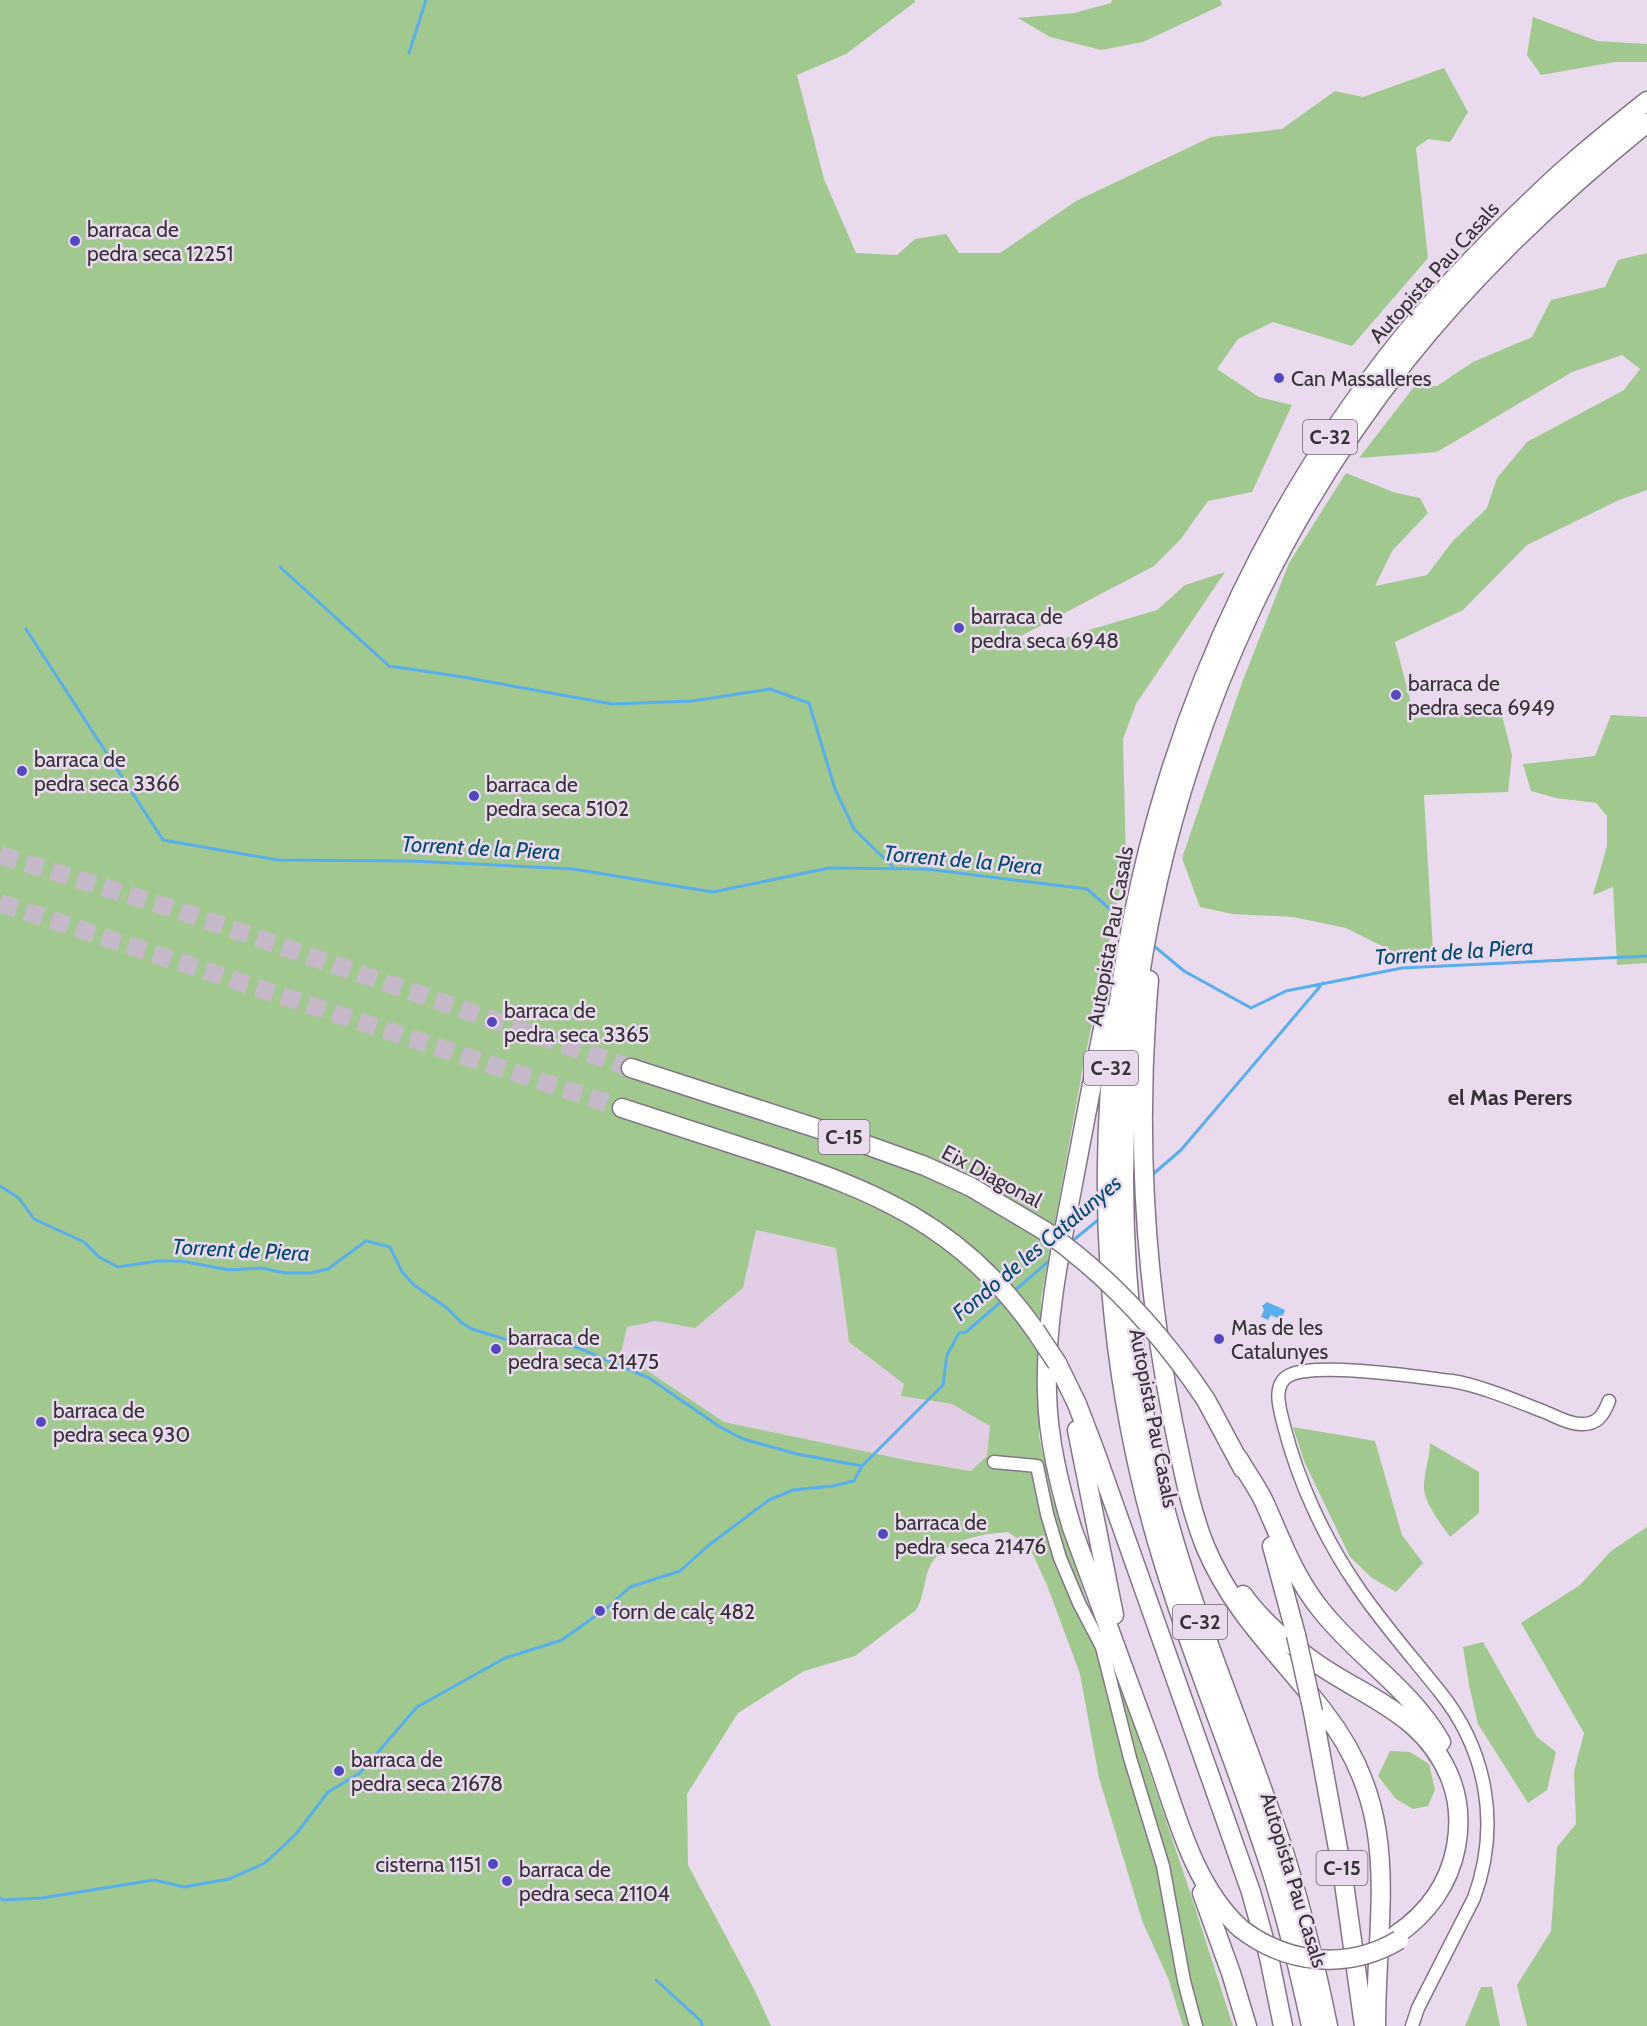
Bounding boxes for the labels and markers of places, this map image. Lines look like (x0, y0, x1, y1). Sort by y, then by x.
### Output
place label: barraca de pedra seca 12251 (87, 217, 233, 266)
marker: barraca de pedra seca 12251 (68, 234, 82, 248)
place label: Can Massalleres (1291, 366, 1432, 391)
marker: Can Massalleres (1272, 371, 1286, 385)
place label: barraca de pedra seca 6948 (971, 604, 1119, 653)
marker: barraca de pedra seca 6948 (952, 621, 966, 635)
place label: barraca de pedra seca 6949 (1408, 671, 1555, 720)
marker: barraca de pedra seca 6949 (1389, 688, 1403, 702)
place label: barraca de pedra seca 3366 (34, 747, 180, 796)
marker: barraca de pedra seca 3366 (15, 764, 29, 778)
place label: barraca de pedra seca 5102 (486, 772, 629, 821)
marker: barraca de pedra seca 5102 (467, 789, 481, 803)
place label: barraca de pedra seca 3365 (504, 998, 649, 1047)
marker: barraca de pedra seca 3365 (485, 1015, 499, 1029)
place label: Mas de les Catalunyes (1231, 1315, 1329, 1364)
place label: barraca de pedra seca 21475 (508, 1325, 659, 1374)
marker: Mas de les Catalunyes (1212, 1332, 1226, 1346)
marker: barraca de pedra seca 21475 (489, 1342, 503, 1356)
place label: barraca de pedra seca 930 (53, 1398, 190, 1447)
marker: barraca de pedra seca 930 (34, 1415, 48, 1429)
place label: barraca de pedra seca 21476 (895, 1510, 1046, 1559)
marker: barraca de pedra seca 21476 (876, 1527, 890, 1541)
place label: forn de calç 482 (612, 1599, 755, 1624)
marker: forn de calç 482 (593, 1604, 607, 1618)
place label: barraca de pedra seca 21678 (351, 1747, 503, 1796)
marker: barraca de pedra seca 21678 (332, 1764, 346, 1778)
place label: cisterna 1151 (375, 1852, 481, 1877)
marker: cisterna 1151 (486, 1857, 500, 1871)
place label: barraca de pedra seca 21104 (519, 1857, 670, 1906)
marker: barraca de pedra seca 21104 (500, 1874, 514, 1888)

